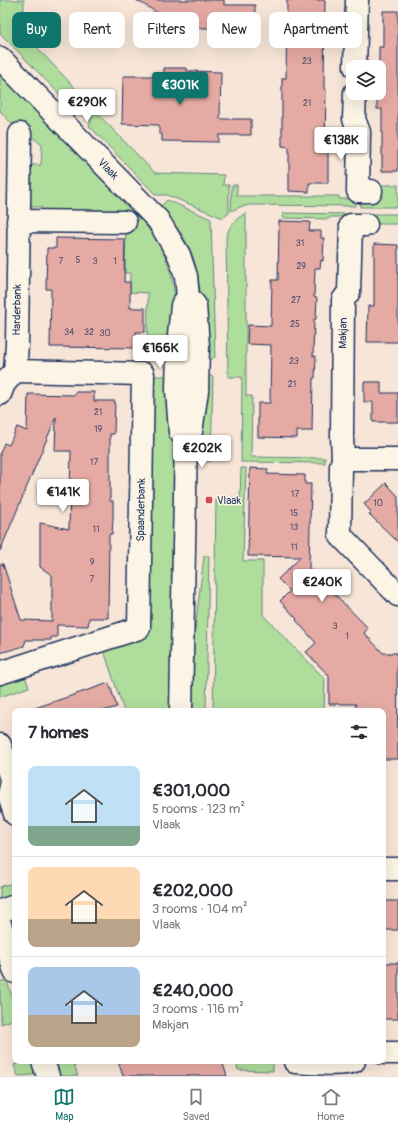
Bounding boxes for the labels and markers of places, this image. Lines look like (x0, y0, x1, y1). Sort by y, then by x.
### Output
pin: €301K (152, 72, 208, 106)
pin: €290K (59, 89, 115, 123)
pin: €138K (313, 127, 369, 161)
pin: €166K (132, 335, 188, 369)
pin: €202K (174, 435, 230, 469)
pin: €141K (35, 479, 91, 513)
place label: Vlaak (217, 494, 241, 507)
marker: Vlaak (204, 495, 214, 505)
pin: €240K (294, 569, 350, 603)

